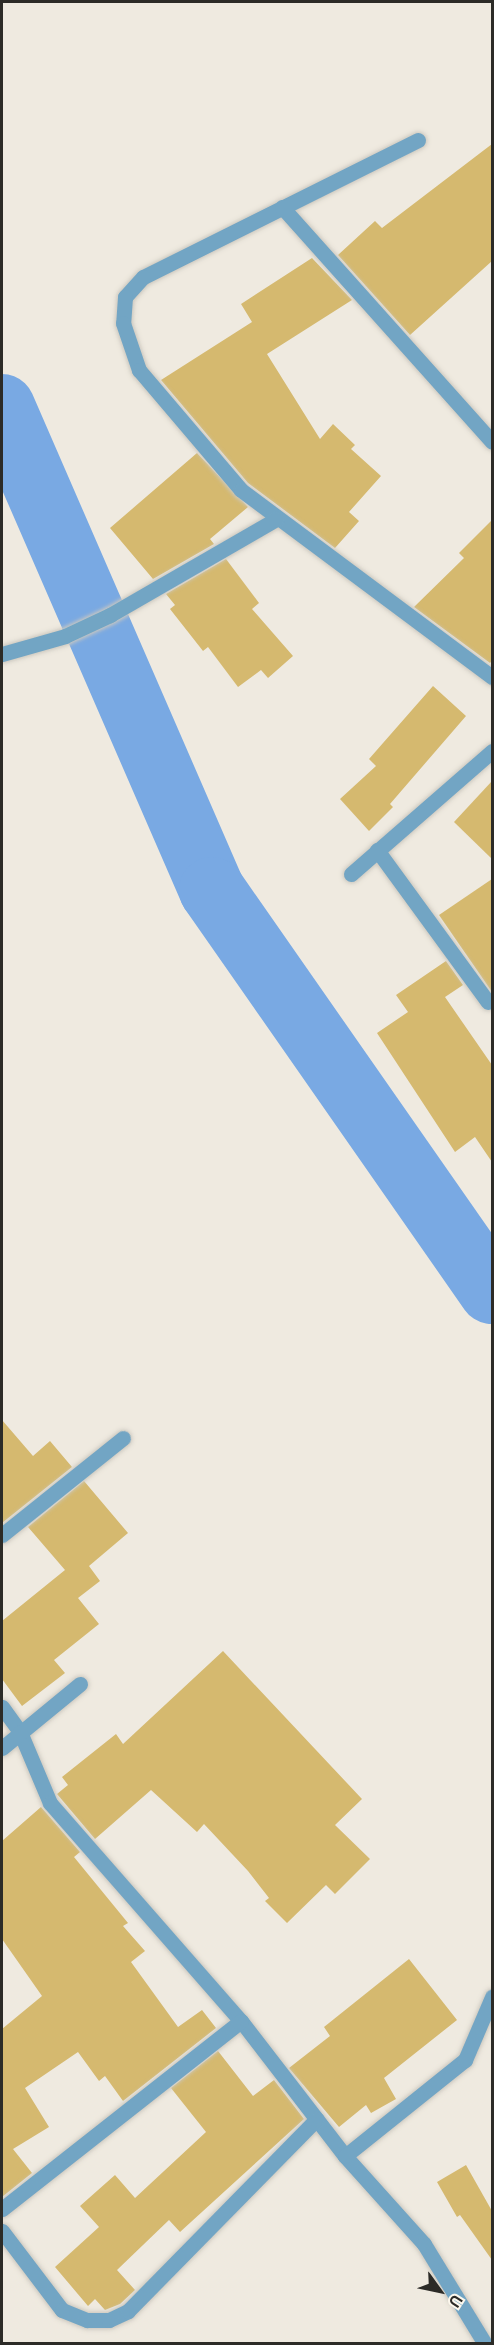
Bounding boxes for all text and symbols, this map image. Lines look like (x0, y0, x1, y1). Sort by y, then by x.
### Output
north arrow (410, 2261, 470, 2321)
text: U (444, 2291, 467, 2311)

